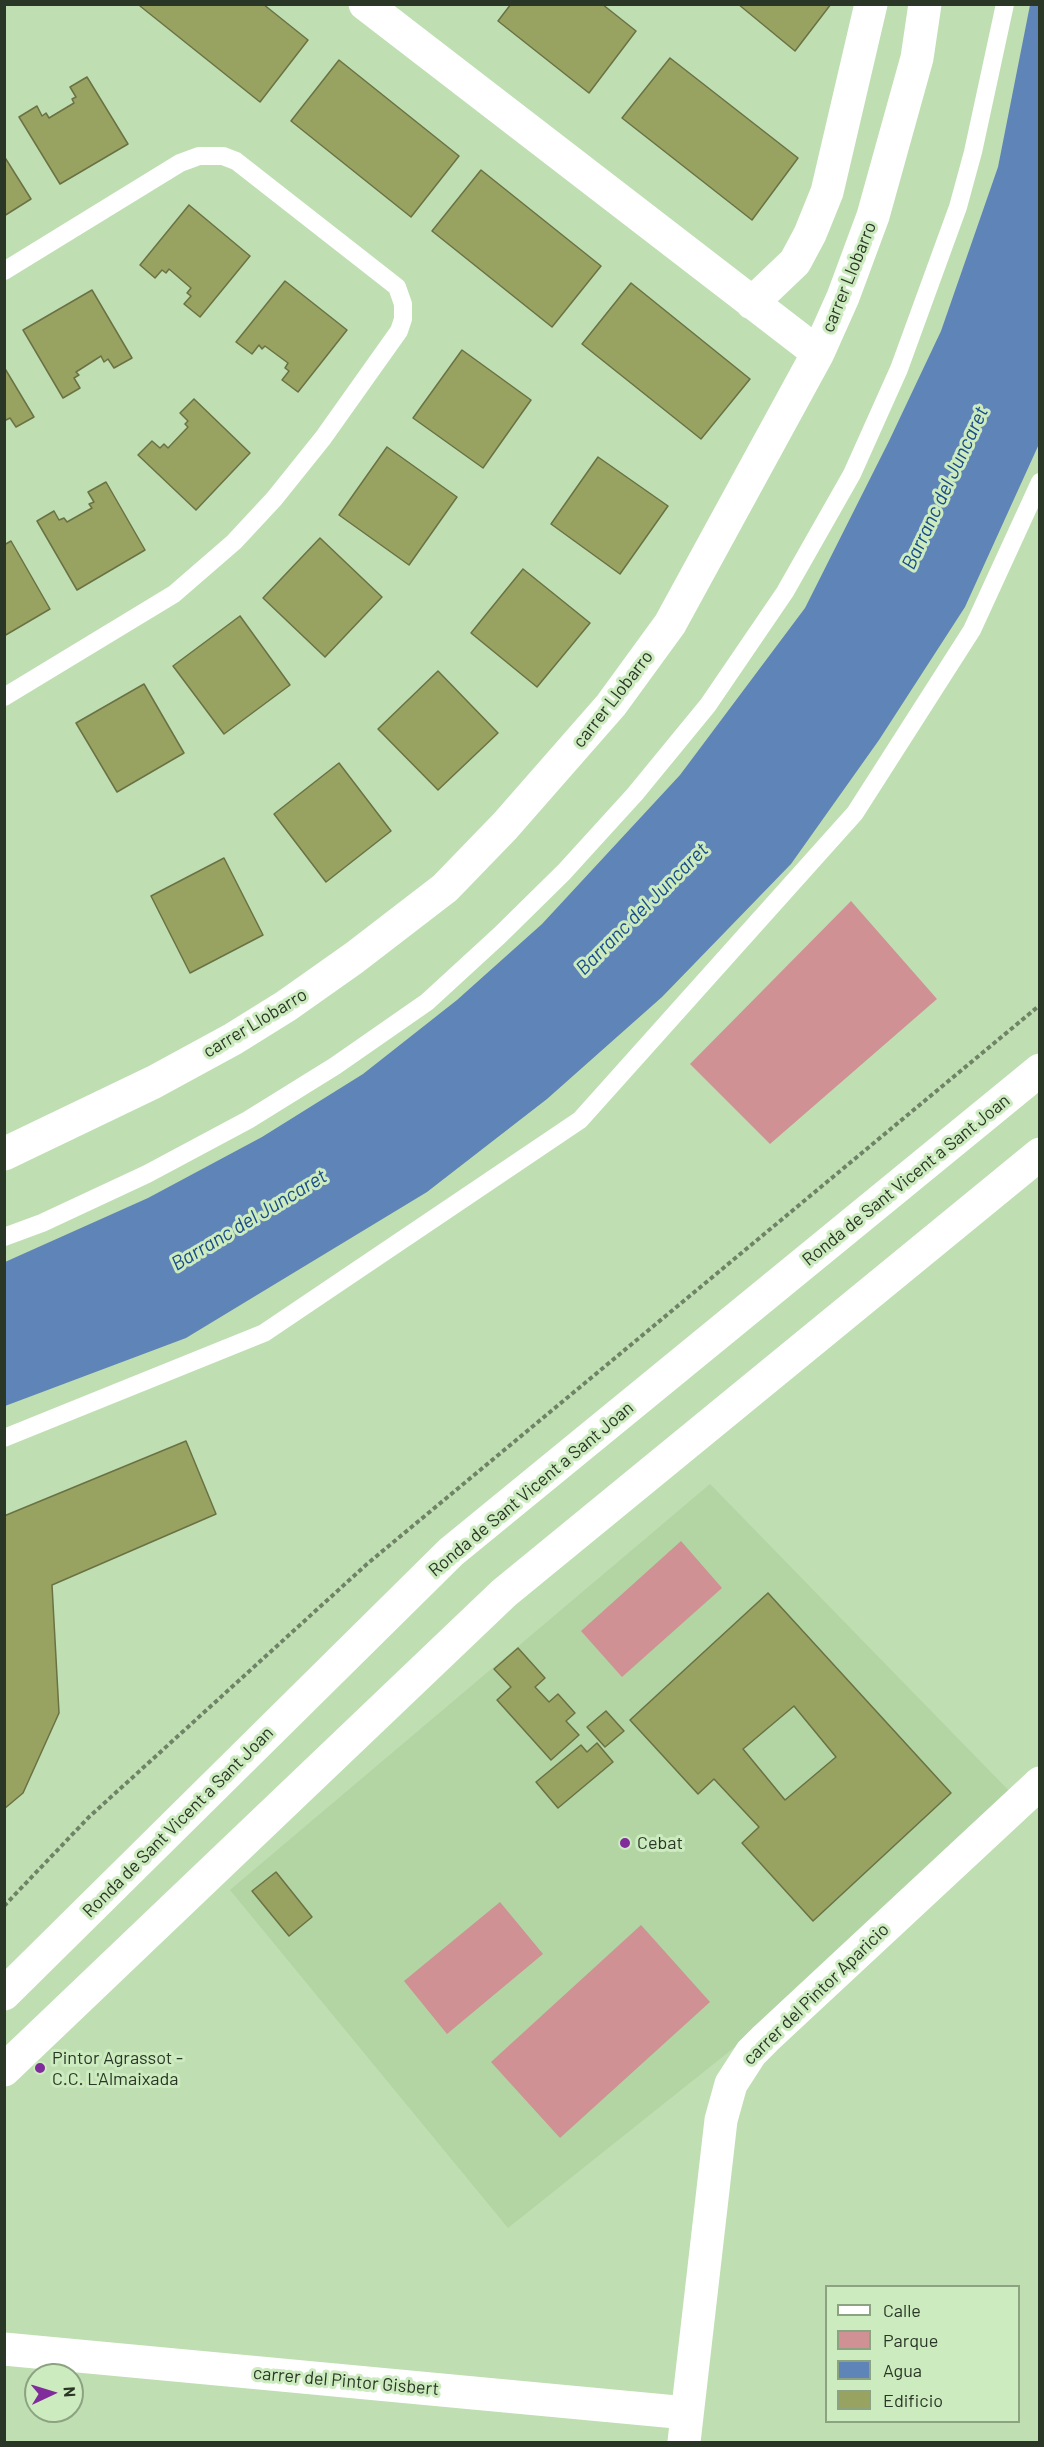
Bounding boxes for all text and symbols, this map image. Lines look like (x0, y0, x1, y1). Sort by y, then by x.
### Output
street label: carrer Llobarro (817, 219, 881, 335)
water label: Barranc del Juncaret (897, 403, 993, 573)
street label: carrer Llobarro (568, 646, 658, 752)
water label: Barranc del Juncaret (571, 838, 713, 980)
street label: carrer Llobarro (199, 984, 311, 1062)
street label: Ronda de Sant Vicent a Sant Joan (798, 1090, 1014, 1270)
water label: Barranc del Juncaret (167, 1164, 331, 1276)
street label: Ronda de Sant Vicent a Sant Joan (424, 1397, 638, 1581)
street label: Ronda de Sant Vicent a Sant Joan (78, 1722, 278, 1922)
place label: Cebat (637, 1832, 683, 1854)
marker: Cebat (618, 1836, 632, 1850)
street label: carrer del Pintor Aparicio (738, 1919, 894, 2069)
place label: Pintor Agrassot - C.C. L'Almaixada (52, 2047, 183, 2090)
marker: Pintor Agrassot - C.C. L'Almaixada (33, 2061, 47, 2075)
legend (825, 2285, 1020, 2423)
text: Calle (883, 2299, 921, 2321)
text: Parque (883, 2329, 938, 2351)
text: Agua (883, 2359, 922, 2381)
street label: carrer del Pintor Gisbert (252, 2362, 440, 2400)
north arrow (24, 2363, 84, 2423)
text: N (61, 2386, 80, 2398)
text: Edificio (883, 2389, 943, 2411)

